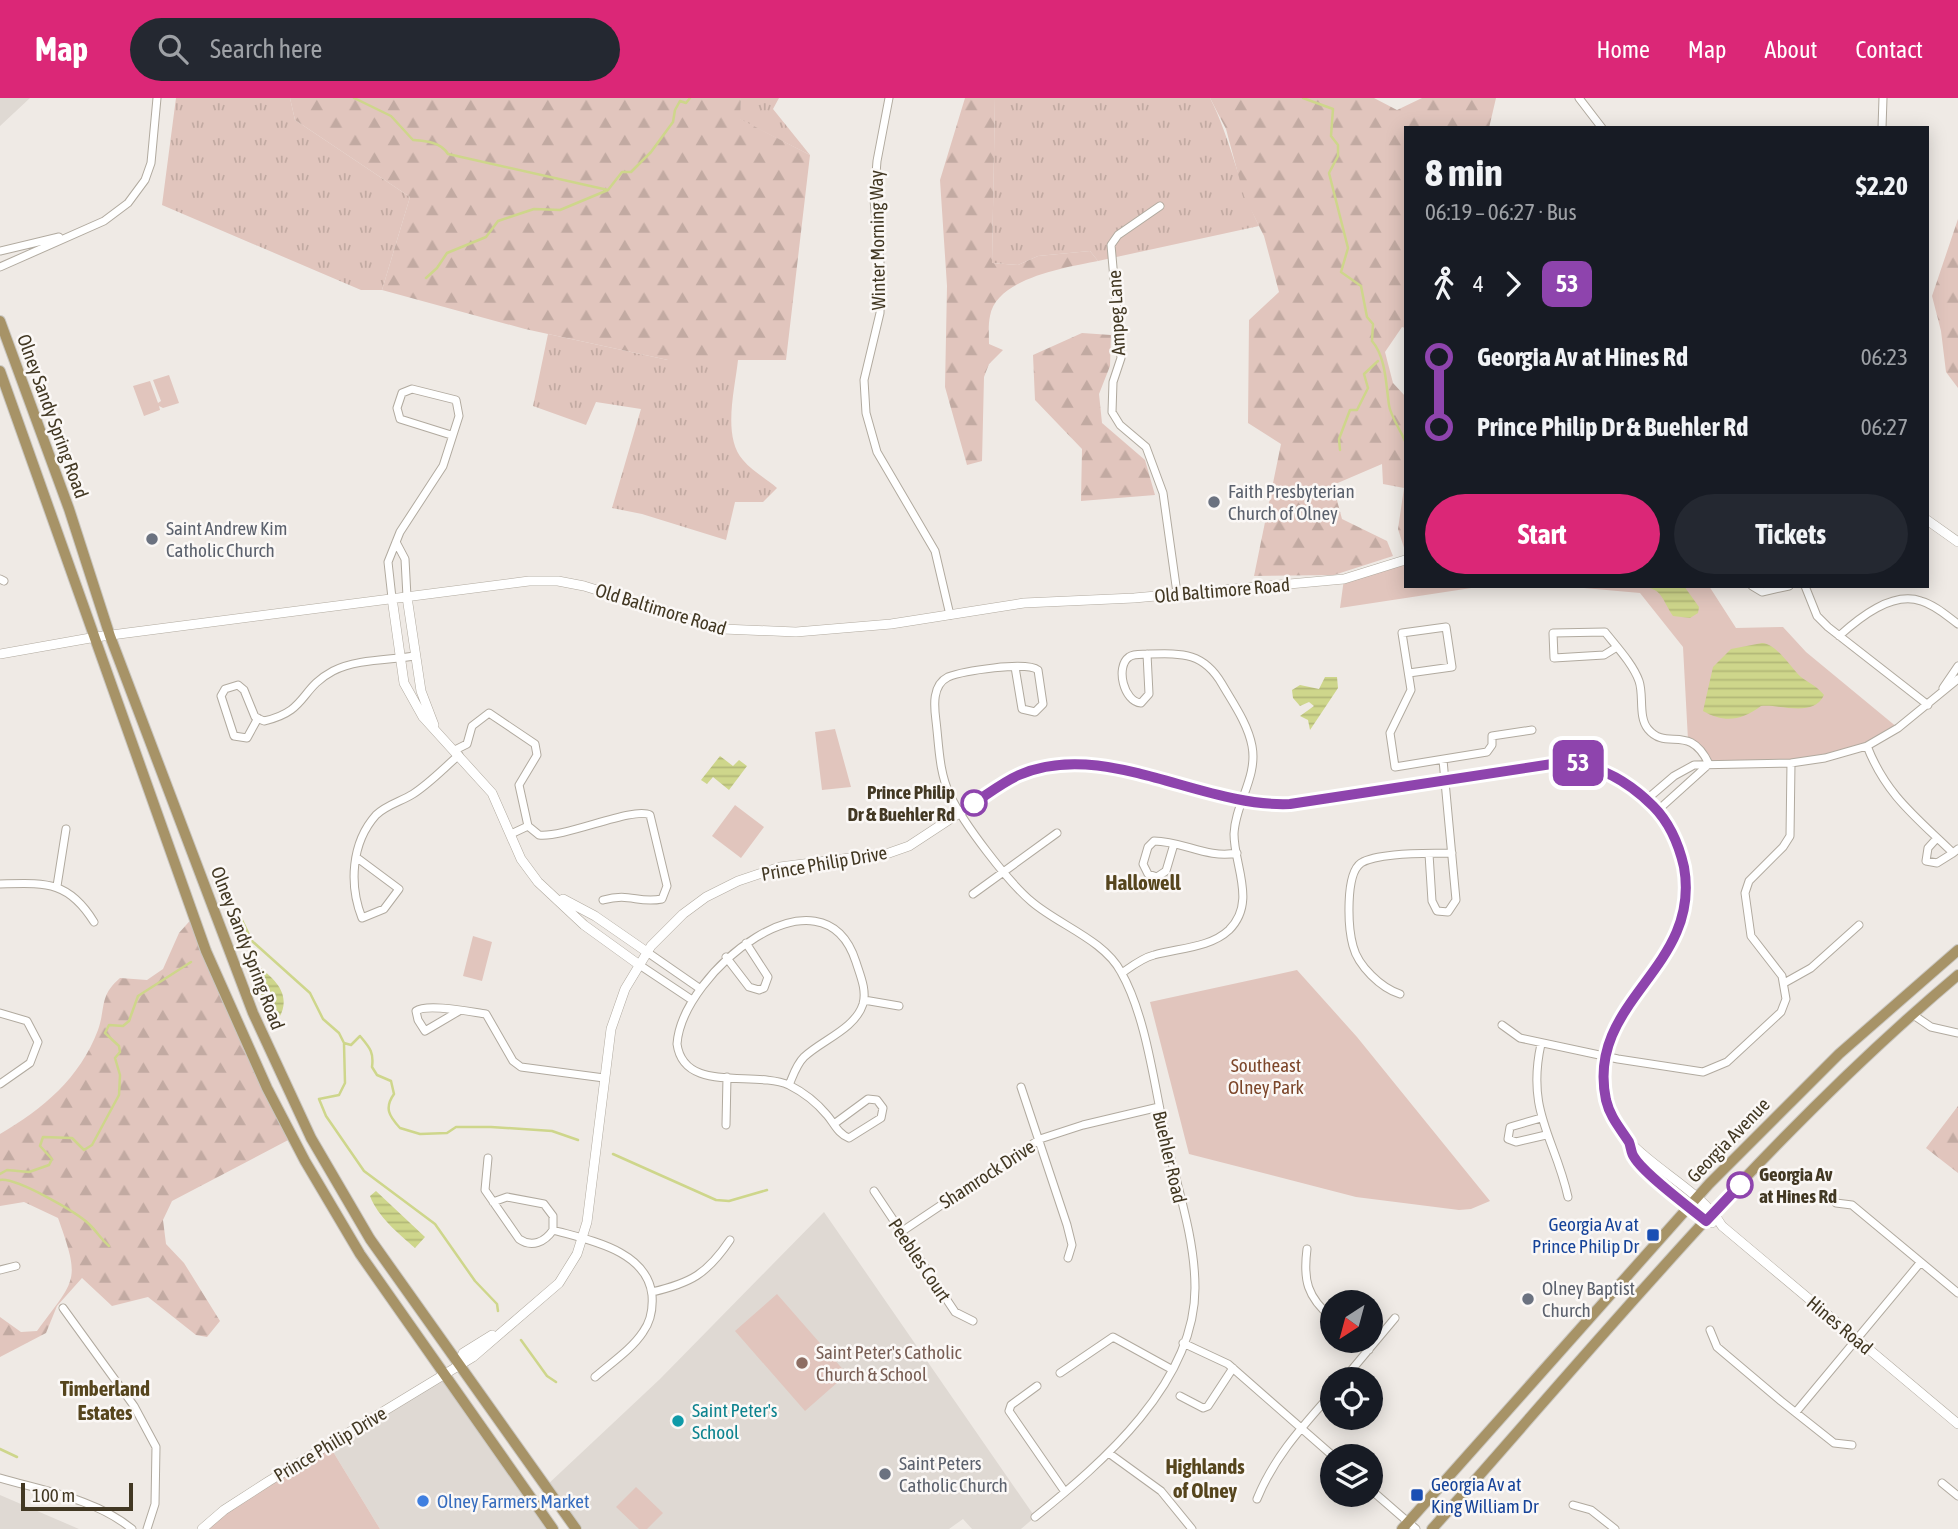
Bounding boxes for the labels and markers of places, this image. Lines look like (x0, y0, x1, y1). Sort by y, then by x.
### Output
place label: Faith Presbyterian Church of Olney (1228, 480, 1355, 524)
marker: Faith Presbyterian Church of Olney (1206, 494, 1222, 510)
place label: Saint Andrew Kim Catholic Church (166, 517, 287, 561)
marker: Saint Andrew Kim Catholic Church (144, 531, 160, 547)
place label: Prince Philip Dr & Buehler Rd (847, 781, 955, 825)
marker: Prince Philip Dr & Buehler Rd (961, 790, 987, 816)
place label: Georgia Av at Hines Rd (1759, 1163, 1837, 1207)
marker: Georgia Av at Hines Rd (1727, 1172, 1753, 1198)
place label: Georgia Av at Prince Philip Dr (1532, 1213, 1639, 1257)
marker: Georgia Av at Prince Philip Dr (1645, 1227, 1661, 1243)
place label: Olney Baptist Church (1542, 1277, 1635, 1321)
marker: Olney Baptist Church (1520, 1291, 1536, 1307)
place label: Saint Peter's Catholic Church & School (816, 1341, 963, 1385)
marker: Saint Peter's Catholic Church & School (794, 1355, 810, 1371)
place label: Saint Peter's School (692, 1399, 778, 1443)
marker: Saint Peter's School (670, 1413, 686, 1429)
place label: Saint Peters Catholic Church (899, 1452, 1008, 1496)
marker: Saint Peters Catholic Church (877, 1466, 893, 1482)
place label: Georgia Av at King William Dr (1431, 1473, 1539, 1517)
marker: Georgia Av at King William Dr (1409, 1487, 1425, 1503)
place label: Olney Farmers Market (437, 1490, 589, 1512)
marker: Olney Farmers Market (415, 1493, 431, 1509)

